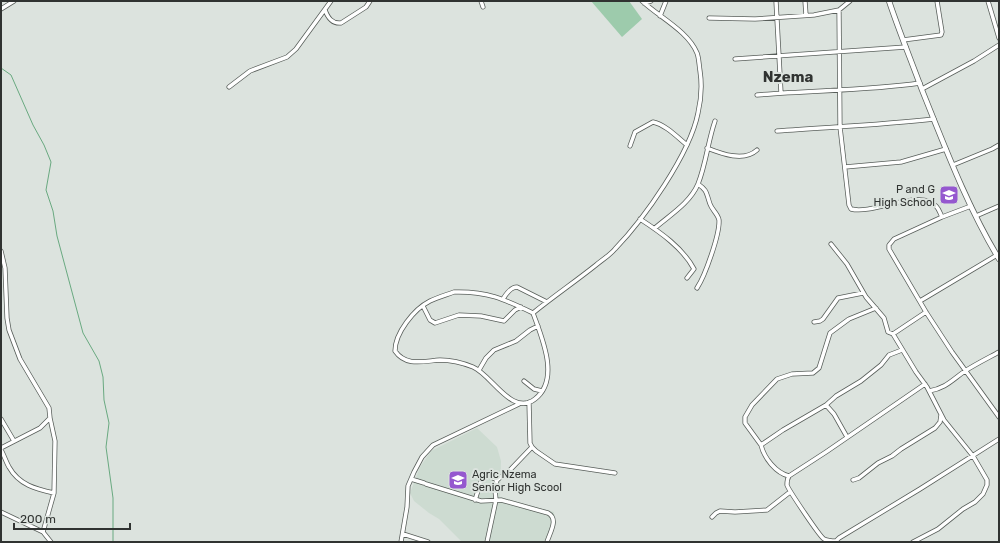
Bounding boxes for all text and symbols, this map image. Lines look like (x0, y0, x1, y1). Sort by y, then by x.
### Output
district label: Nzema (763, 68, 813, 86)
place label: P and G High School (874, 183, 935, 209)
school or university icon: P and G High School (938, 184, 960, 206)
place label: Agric Nzema Senior High Scool (472, 468, 562, 494)
school or university icon: Agric Nzema Senior High Scool (447, 469, 469, 491)
scale bar (14, 505, 130, 531)
text: 200 m (20, 512, 56, 526)

